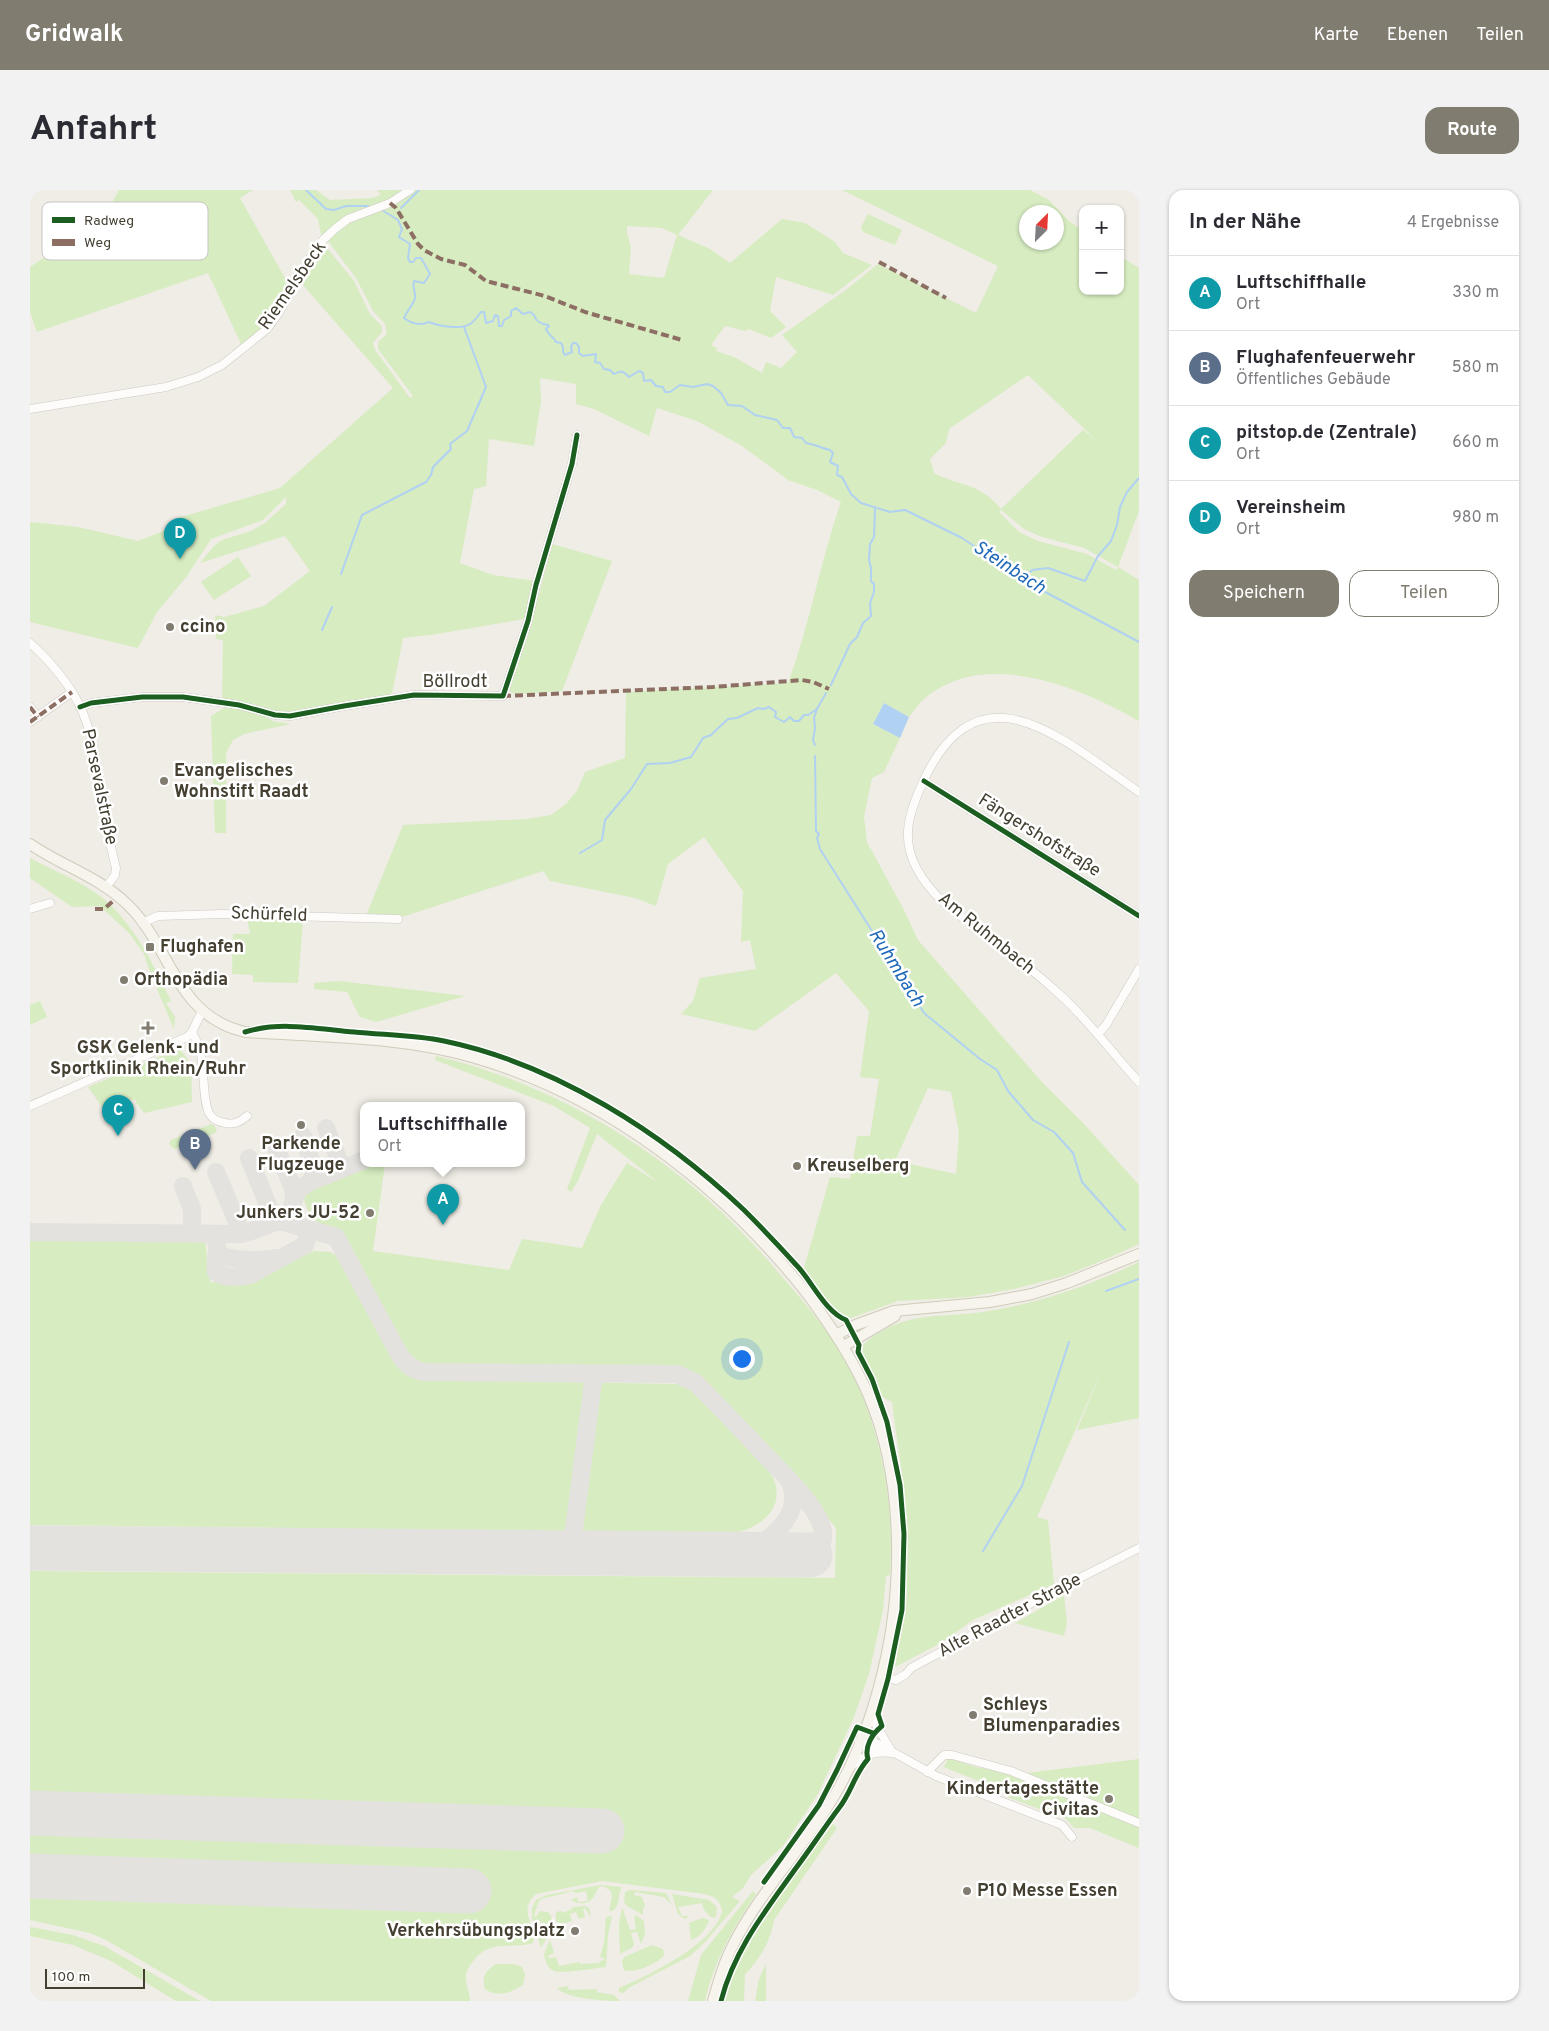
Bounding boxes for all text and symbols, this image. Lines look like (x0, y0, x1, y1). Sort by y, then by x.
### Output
text: Gridwalk (25, 20, 123, 50)
text: Karte (1314, 24, 1359, 47)
text: Ebenen (1387, 24, 1448, 47)
text: Teilen (1476, 24, 1524, 47)
button: Route (1425, 107, 1519, 154)
text: Anfahrt (30, 108, 157, 152)
legend (42, 202, 208, 260)
north arrow (1019, 205, 1064, 250)
map controls (1079, 205, 1124, 295)
button: + (1079, 205, 1124, 250)
text: In der Nähe (1189, 209, 1301, 236)
text: Radweg (84, 213, 134, 230)
text: 4 Ergebnisse (1407, 213, 1499, 233)
text: Weg (84, 235, 111, 252)
street label: Riemelsbeck (254, 237, 332, 335)
button: − (1079, 250, 1124, 295)
text: Luftschiffhalle (1236, 271, 1366, 295)
text: A (1199, 283, 1211, 303)
text: 330 m (1452, 283, 1499, 303)
text: Ort (1236, 295, 1260, 315)
text: Flughafenfeuerwehr (1236, 346, 1415, 370)
text: B (1199, 358, 1211, 378)
text: 580 m (1452, 358, 1499, 378)
text: Öffentliches Gebäude (1236, 370, 1391, 390)
text: pitstop.de (Zentrale) (1236, 421, 1417, 445)
text: C (1200, 433, 1210, 453)
text: 660 m (1452, 433, 1499, 453)
text: Ort (1236, 445, 1260, 465)
text: Vereinsheim (1236, 496, 1346, 520)
text: D (1199, 508, 1211, 528)
text: 980 m (1452, 508, 1499, 528)
pin: D (164, 518, 196, 559)
text: Ort (1236, 520, 1260, 540)
water label: Steinbach (968, 536, 1050, 601)
button: Speichern (1189, 570, 1339, 617)
button: Teilen (1349, 570, 1499, 617)
place label: ccino (180, 616, 226, 639)
marker: ccino (164, 621, 176, 633)
street label: Böllrodt (422, 671, 488, 694)
street label: Parsevalstraße (75, 727, 123, 847)
place label: Evangelisches Wohnstift Raadt (174, 760, 309, 804)
marker: Evangelisches Wohnstift Raadt (158, 775, 170, 787)
street label: Fängershofstraße (973, 789, 1105, 883)
street label: Am Ruhmbach (933, 888, 1039, 980)
street label: Schürfeld (230, 902, 308, 928)
water label: Ruhmbach (863, 924, 930, 1012)
place label: Flughafen (160, 936, 244, 959)
marker: Flughafen (144, 941, 156, 953)
place label: Orthopädia (134, 969, 228, 992)
marker: Orthopädia (118, 974, 130, 986)
marker: GSK Gelenk- und Sportklinik Rhein/Ruhr (141, 1021, 155, 1035)
place label: GSK Gelenk- und Sportklinik Rhein/Ruhr (50, 1037, 246, 1081)
pin: C (102, 1095, 134, 1136)
popup (360, 1102, 525, 1167)
text: Luftschiffhalle (377, 1113, 508, 1137)
marker: Parkende Flugzeuge (295, 1119, 307, 1131)
pin: B (179, 1129, 211, 1170)
place label: Parkende Flugzeuge (258, 1133, 344, 1177)
text: Ort (377, 1137, 402, 1157)
place label: Kreuselberg (807, 1155, 909, 1178)
marker: Kreuselberg (791, 1160, 803, 1172)
pin: A (427, 1184, 459, 1225)
place label: Junkers JU-52 (236, 1202, 360, 1225)
marker: Junkers JU-52 (364, 1207, 376, 1219)
your location (729, 1346, 755, 1372)
street label: Alte Raadter Straße (934, 1569, 1086, 1663)
place label: Schleys Blumenparadies (983, 1694, 1120, 1738)
marker: Schleys Blumenparadies (967, 1709, 979, 1721)
place label: Kindertagesstätte Civitas (947, 1778, 1099, 1822)
marker: Kindertagesstätte Civitas (1103, 1793, 1115, 1805)
place label: P10 Messe Essen (977, 1880, 1118, 1903)
marker: P10 Messe Essen (961, 1885, 973, 1897)
place label: Verkehrsübungsplatz (387, 1920, 565, 1943)
marker: Verkehrsübungsplatz (569, 1925, 581, 1937)
scale bar (45, 1966, 145, 1989)
text: 100 m (52, 1969, 90, 1986)

